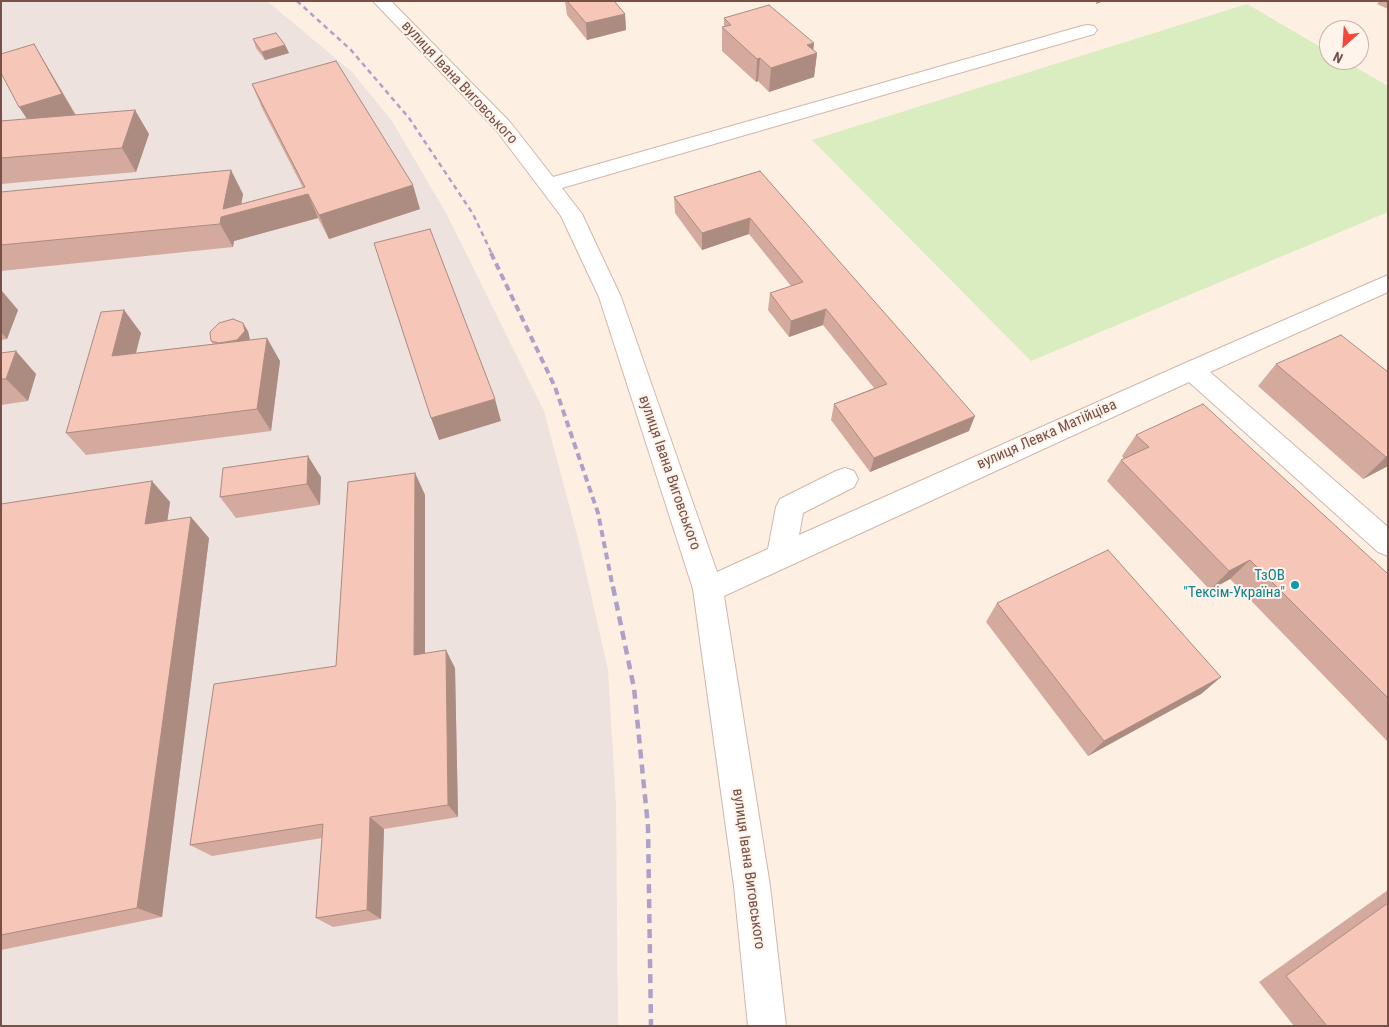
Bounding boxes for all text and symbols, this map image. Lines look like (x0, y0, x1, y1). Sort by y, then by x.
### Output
street label: вулиця Івана Виговського (397, 18, 521, 148)
north arrow (1319, 20, 1369, 70)
text: N (1331, 49, 1345, 67)
street label: вулиця Івана Виговського (634, 393, 704, 553)
street label: вулиця Левка Матійціва (974, 396, 1120, 474)
place label: ТзОВ "Тексім-Україна" (1183, 567, 1285, 602)
marker: ТзОВ "Тексім-Україна" (1289, 579, 1301, 591)
street label: вулиця Івана Виговського (728, 788, 768, 950)

